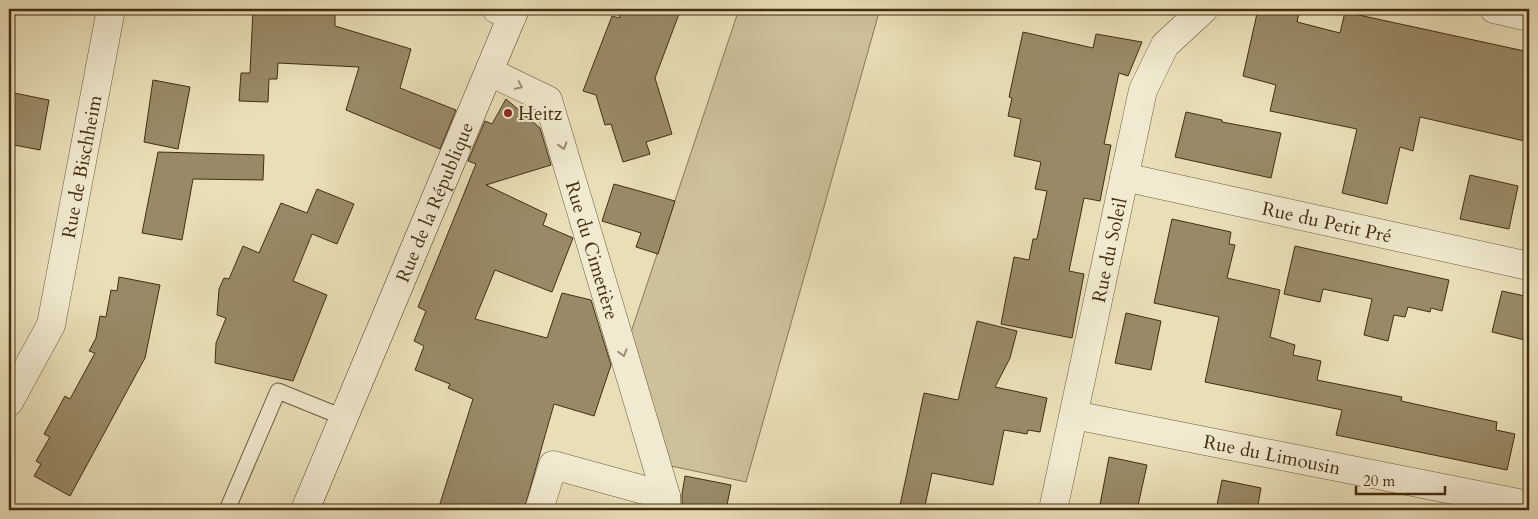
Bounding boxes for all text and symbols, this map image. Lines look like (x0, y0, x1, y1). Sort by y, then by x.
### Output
one-way arrow (514, 79, 523, 90)
street label: Rue de Bischheim (56, 92, 109, 241)
place label: Heitz (518, 101, 563, 127)
marker: Heitz (502, 107, 514, 119)
street label: Rue de la République (390, 118, 480, 286)
one-way arrow (557, 142, 567, 150)
street label: Rue du Cimetière (559, 178, 625, 323)
street label: Rue du Soleil (1086, 195, 1134, 305)
street label: Rue du Petit Pré (1260, 196, 1394, 250)
one-way arrow (618, 348, 628, 356)
street label: Rue du Limousin (1201, 429, 1343, 481)
scale bar (1356, 464, 1444, 496)
text: 20 m (1363, 471, 1395, 491)

